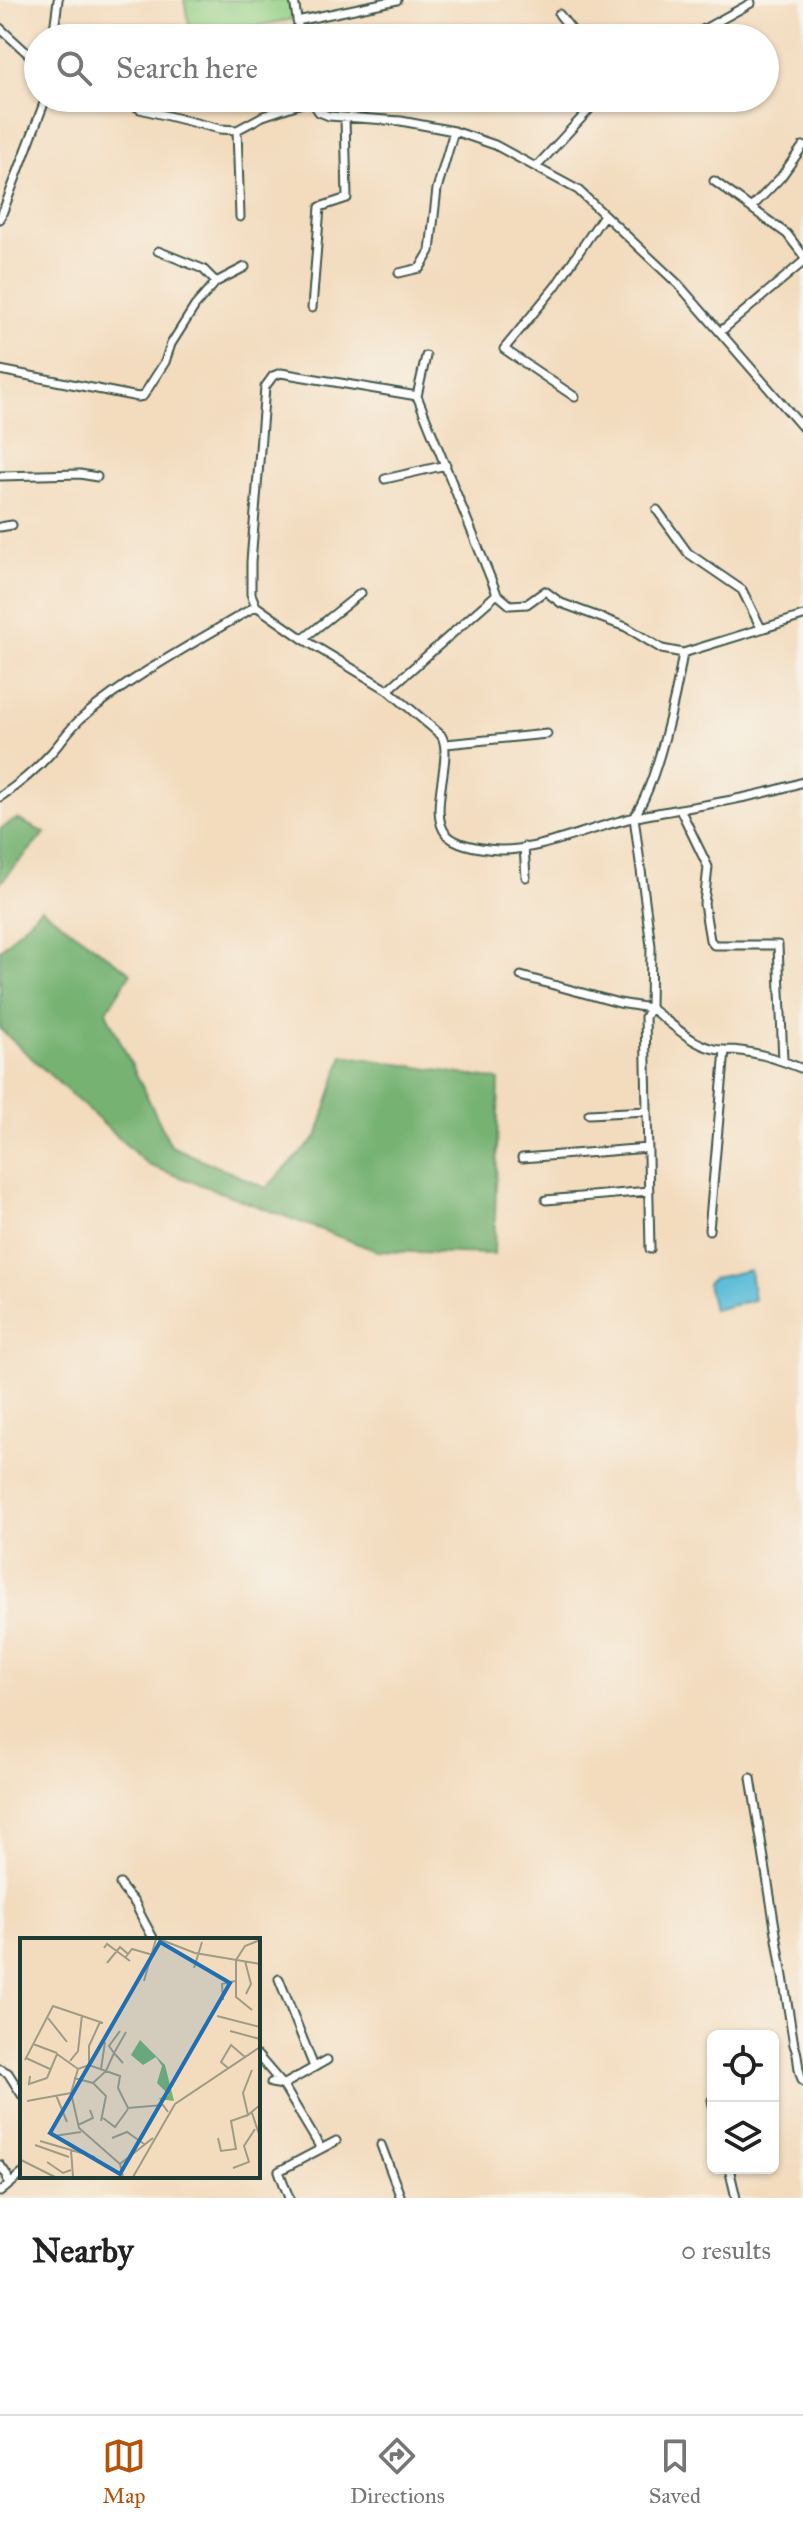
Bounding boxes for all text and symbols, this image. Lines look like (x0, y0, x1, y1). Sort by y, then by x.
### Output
search box (24, 24, 779, 112)
icon: search (52, 46, 96, 90)
text: Search here (116, 50, 258, 86)
inset map (20, 1938, 260, 2178)
map controls (707, 2030, 779, 2174)
button: locate (707, 2030, 779, 2102)
button: layers (707, 2102, 779, 2174)
text: Nearby (32, 2230, 134, 2271)
text: 0 results (681, 2234, 771, 2266)
tab: Map (102, 2434, 146, 2509)
tab: Directions (350, 2434, 445, 2509)
tab: Saved (649, 2434, 701, 2509)

